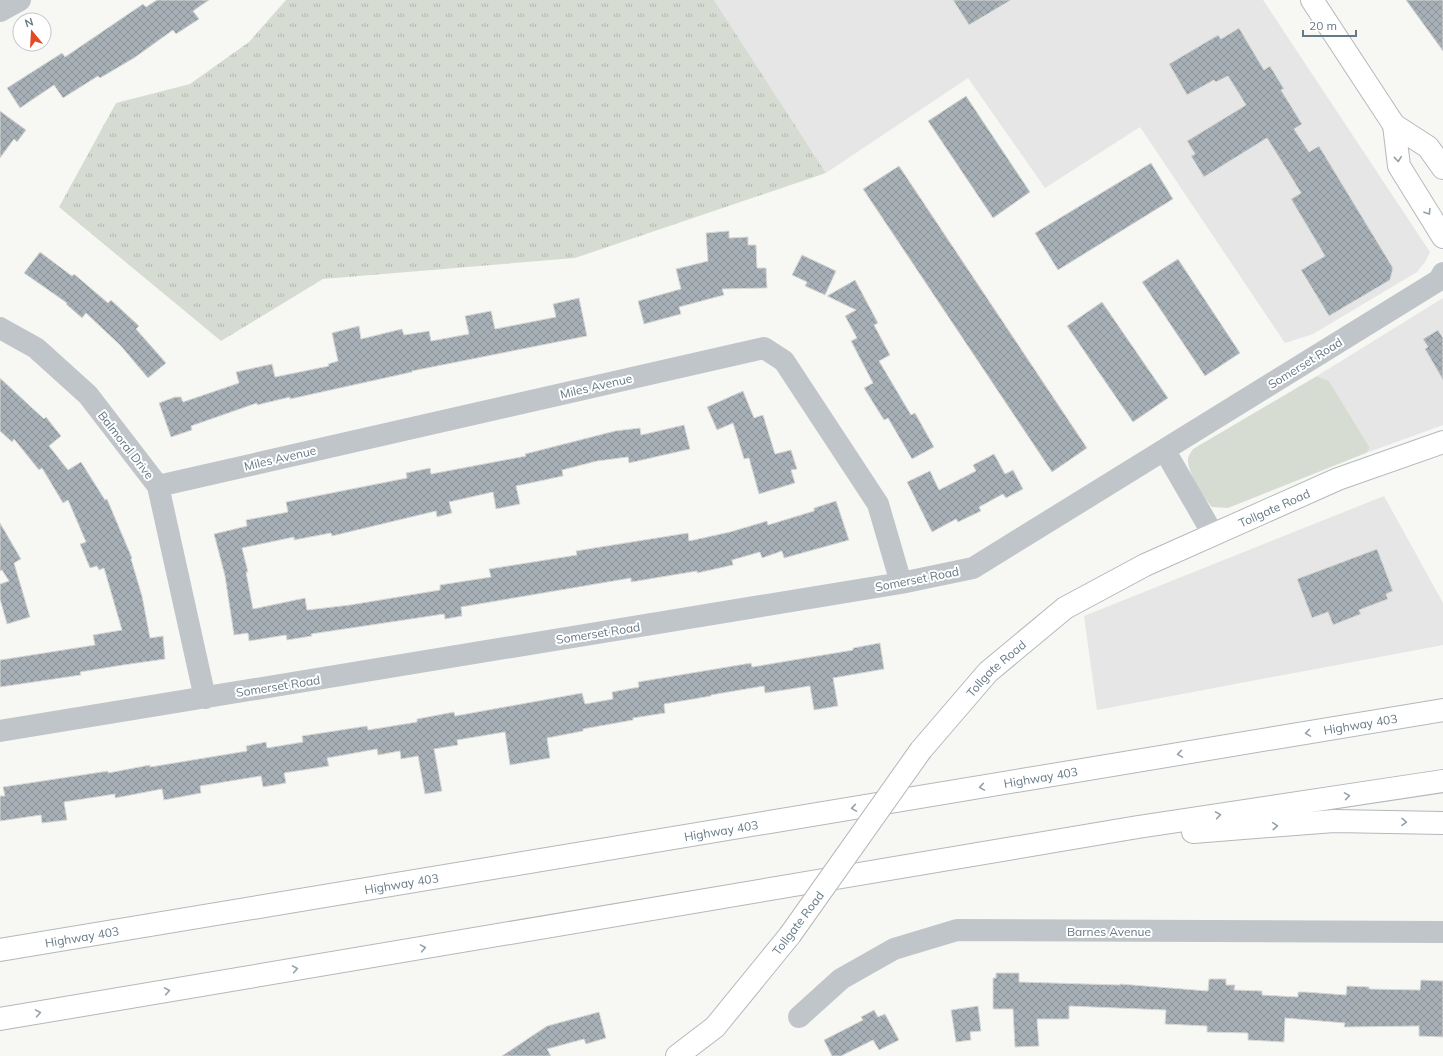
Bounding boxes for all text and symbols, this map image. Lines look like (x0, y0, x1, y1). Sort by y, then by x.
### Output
north arrow (12, 12, 52, 52)
scale bar (1303, 12, 1356, 38)
text: N (23, 15, 35, 30)
text: 20 m (1309, 18, 1337, 33)
one-way arrow (1393, 156, 1402, 162)
one-way arrow (1423, 208, 1431, 215)
street label: Somerset Road (1265, 334, 1345, 392)
street label: Miles Avenue (559, 370, 633, 402)
street label: Balmoral Drive (95, 408, 157, 482)
street label: Miles Avenue (243, 442, 317, 474)
street label: Tollgate Road (1236, 485, 1312, 530)
street label: Somerset Road (874, 564, 960, 594)
street label: Somerset Road (555, 619, 641, 647)
street label: Tollgate Road (963, 637, 1029, 700)
street label: Somerset Road (235, 672, 321, 700)
street label: Highway 403 (1322, 710, 1398, 737)
one-way arrow (1305, 728, 1311, 737)
one-way arrow (1177, 749, 1183, 758)
street label: Highway 403 (1003, 763, 1079, 790)
one-way arrow (979, 782, 985, 791)
one-way arrow (1344, 792, 1350, 801)
one-way arrow (851, 804, 857, 812)
one-way arrow (1215, 811, 1221, 820)
street label: Highway 403 (683, 817, 759, 844)
one-way arrow (1401, 818, 1407, 826)
one-way arrow (1271, 821, 1278, 830)
street label: Highway 403 (363, 870, 440, 897)
street label: Tollgate Road (769, 888, 827, 958)
street label: Highway 403 (44, 923, 120, 950)
street label: Barnes Avenue (1067, 924, 1151, 939)
one-way arrow (420, 944, 426, 953)
one-way arrow (292, 966, 298, 974)
one-way arrow (164, 987, 170, 996)
one-way arrow (35, 1009, 42, 1018)

